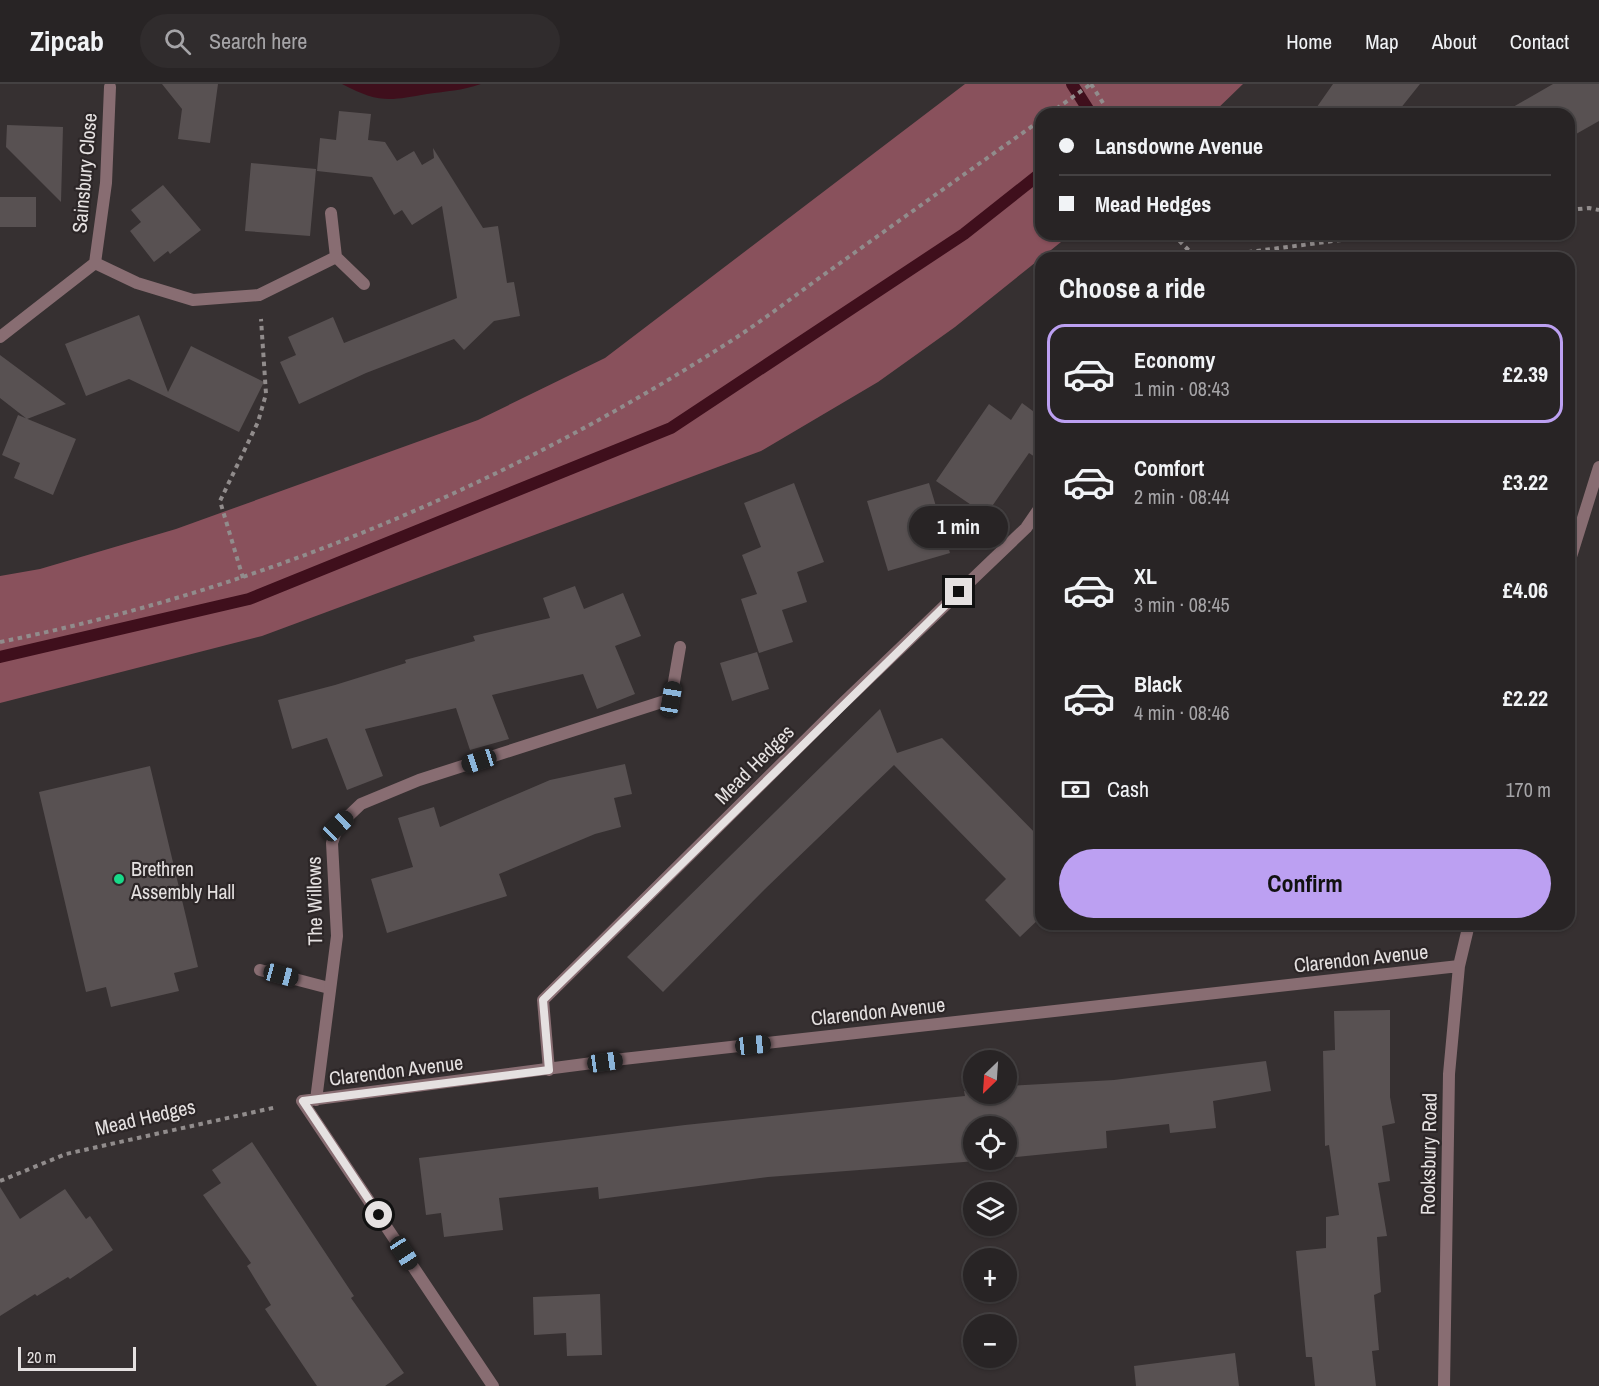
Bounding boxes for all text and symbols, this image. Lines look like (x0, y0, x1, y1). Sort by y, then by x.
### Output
search box (140, 14, 560, 68)
text: Zipcab (30, 22, 104, 60)
icon: search (161, 25, 194, 58)
text: Search here (209, 26, 307, 56)
text: Home (1286, 27, 1332, 56)
text: Map (1365, 27, 1399, 56)
text: About (1432, 27, 1477, 56)
text: Contact (1510, 27, 1569, 56)
street label: Sainsbury Close (65, 112, 103, 234)
text: Lansdowne Avenue (1095, 131, 1263, 161)
text: Mead Hedges (1095, 189, 1211, 219)
text: Choose a ride (1059, 270, 1205, 306)
text: Economy (1134, 345, 1215, 375)
icon: car (1062, 347, 1116, 401)
text: £2.39 (1503, 359, 1548, 389)
text: 1 min · 08:43 (1134, 375, 1230, 402)
text: Comfort (1134, 453, 1204, 483)
icon: car (1062, 455, 1116, 509)
text: £3.22 (1503, 467, 1548, 497)
text: 2 min · 08:44 (1134, 483, 1230, 510)
callout: 1 min (910, 505, 1008, 547)
text: 1 min (937, 513, 980, 540)
text: XL (1134, 561, 1157, 591)
icon: car (1062, 563, 1116, 617)
text: £4.06 (1503, 575, 1548, 605)
route end (945, 578, 972, 605)
text: 3 min · 08:45 (1134, 591, 1230, 618)
text: Black (1134, 669, 1182, 699)
icon: car (1062, 671, 1116, 725)
car (659, 680, 683, 718)
text: £2.22 (1503, 683, 1548, 713)
text: 4 min · 08:46 (1134, 699, 1230, 726)
street label: Mead Hedges (708, 718, 800, 810)
car (459, 747, 499, 775)
icon: cash (1059, 773, 1092, 806)
text: Cash (1107, 774, 1149, 804)
text: 170 m (1505, 776, 1551, 803)
car (319, 807, 357, 845)
button: Confirm (1059, 849, 1551, 918)
place label: Brethren Assembly Hall (130, 855, 235, 905)
street label: The Willows (300, 856, 328, 946)
marker: Brethren Assembly Hall (112, 872, 126, 886)
street label: Clarendon Avenue (1293, 938, 1429, 978)
car (261, 962, 301, 988)
street label: Clarendon Avenue (810, 991, 946, 1031)
car (734, 1034, 772, 1056)
street label: Clarendon Avenue (328, 1048, 464, 1092)
north arrow (963, 1050, 1017, 1104)
map controls (963, 1050, 1017, 1368)
car (586, 1051, 624, 1073)
street label: Mead Hedges (92, 1092, 198, 1142)
street label: Rooksbury Road (1413, 1093, 1443, 1215)
button: locate (963, 1116, 1017, 1170)
button: layers (963, 1182, 1017, 1236)
route start (365, 1201, 392, 1228)
car (387, 1233, 421, 1273)
button: + (963, 1248, 1017, 1302)
button: − (963, 1314, 1017, 1368)
scale bar (18, 1344, 136, 1372)
text: 20 m (27, 1346, 56, 1368)

